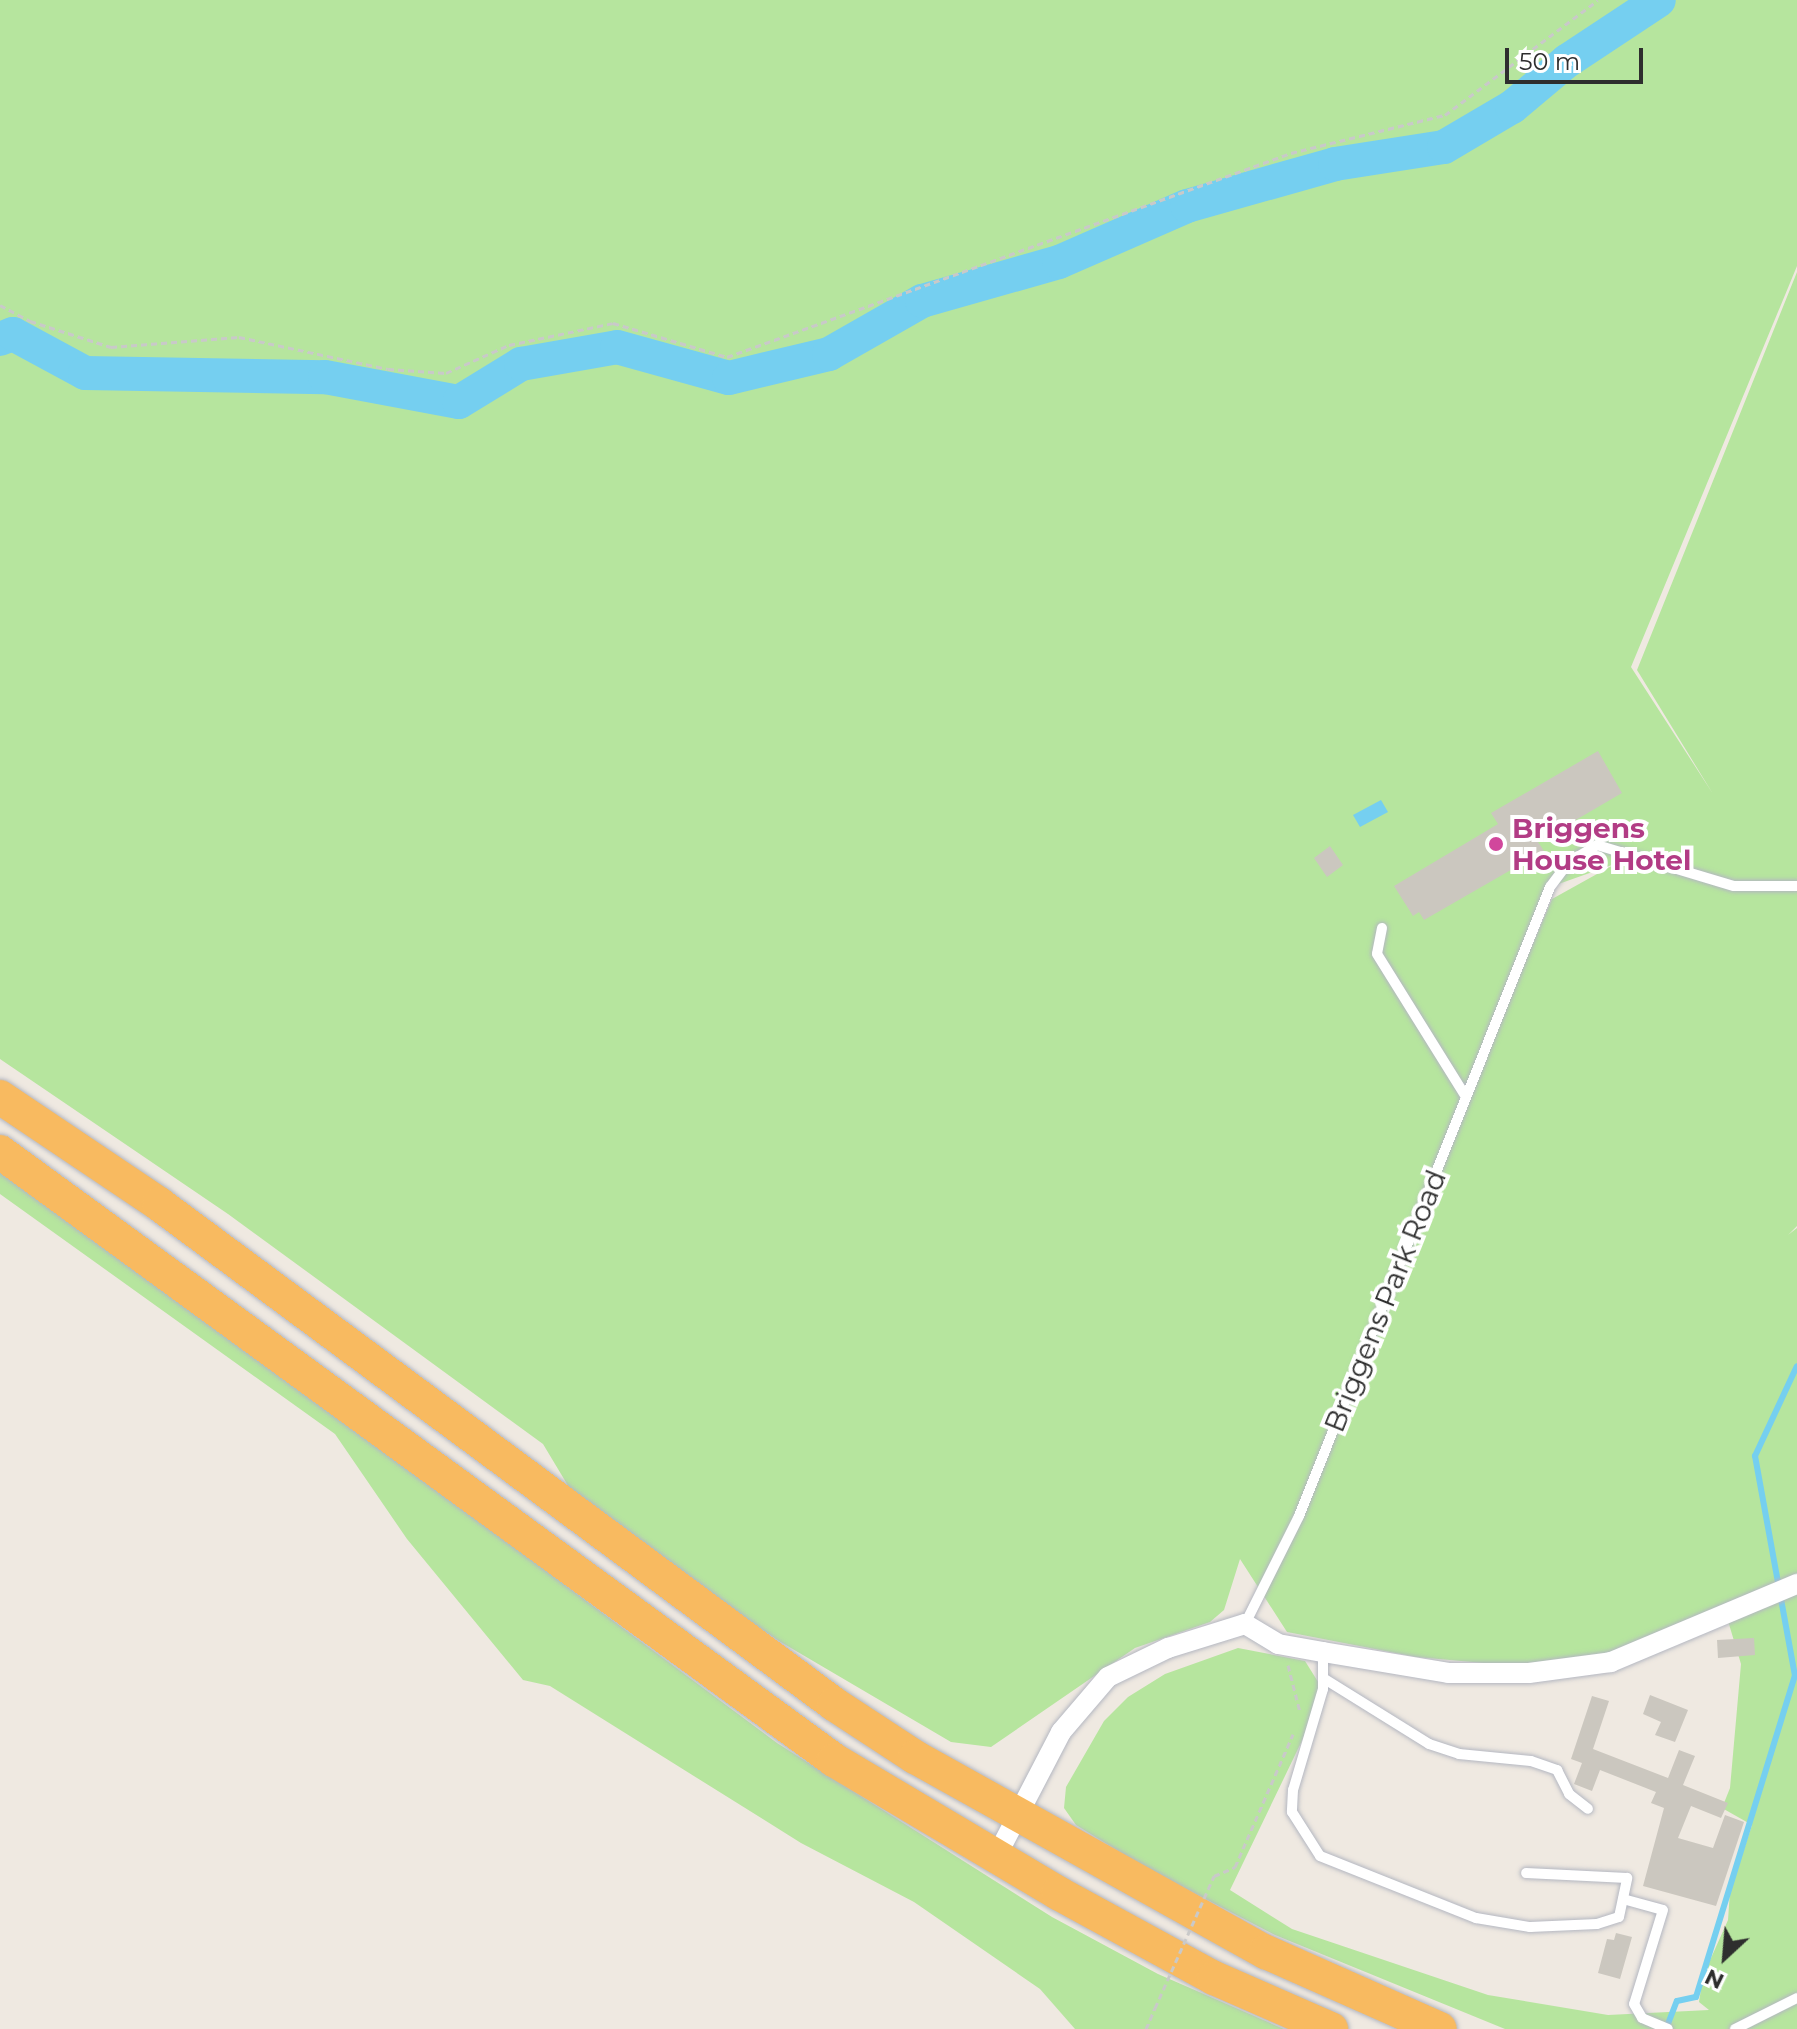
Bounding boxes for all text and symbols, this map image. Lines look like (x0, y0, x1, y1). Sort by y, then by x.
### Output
scale bar (1509, 32, 1647, 82)
text: 50 m (1519, 47, 1580, 76)
place label: Briggens House Hotel (1512, 811, 1691, 877)
marker: Briggens House Hotel (1487, 835, 1505, 853)
street label: Briggens Park Road (1317, 1165, 1453, 1437)
north arrow (1685, 1917, 1765, 1997)
text: N (1700, 1963, 1728, 1995)

